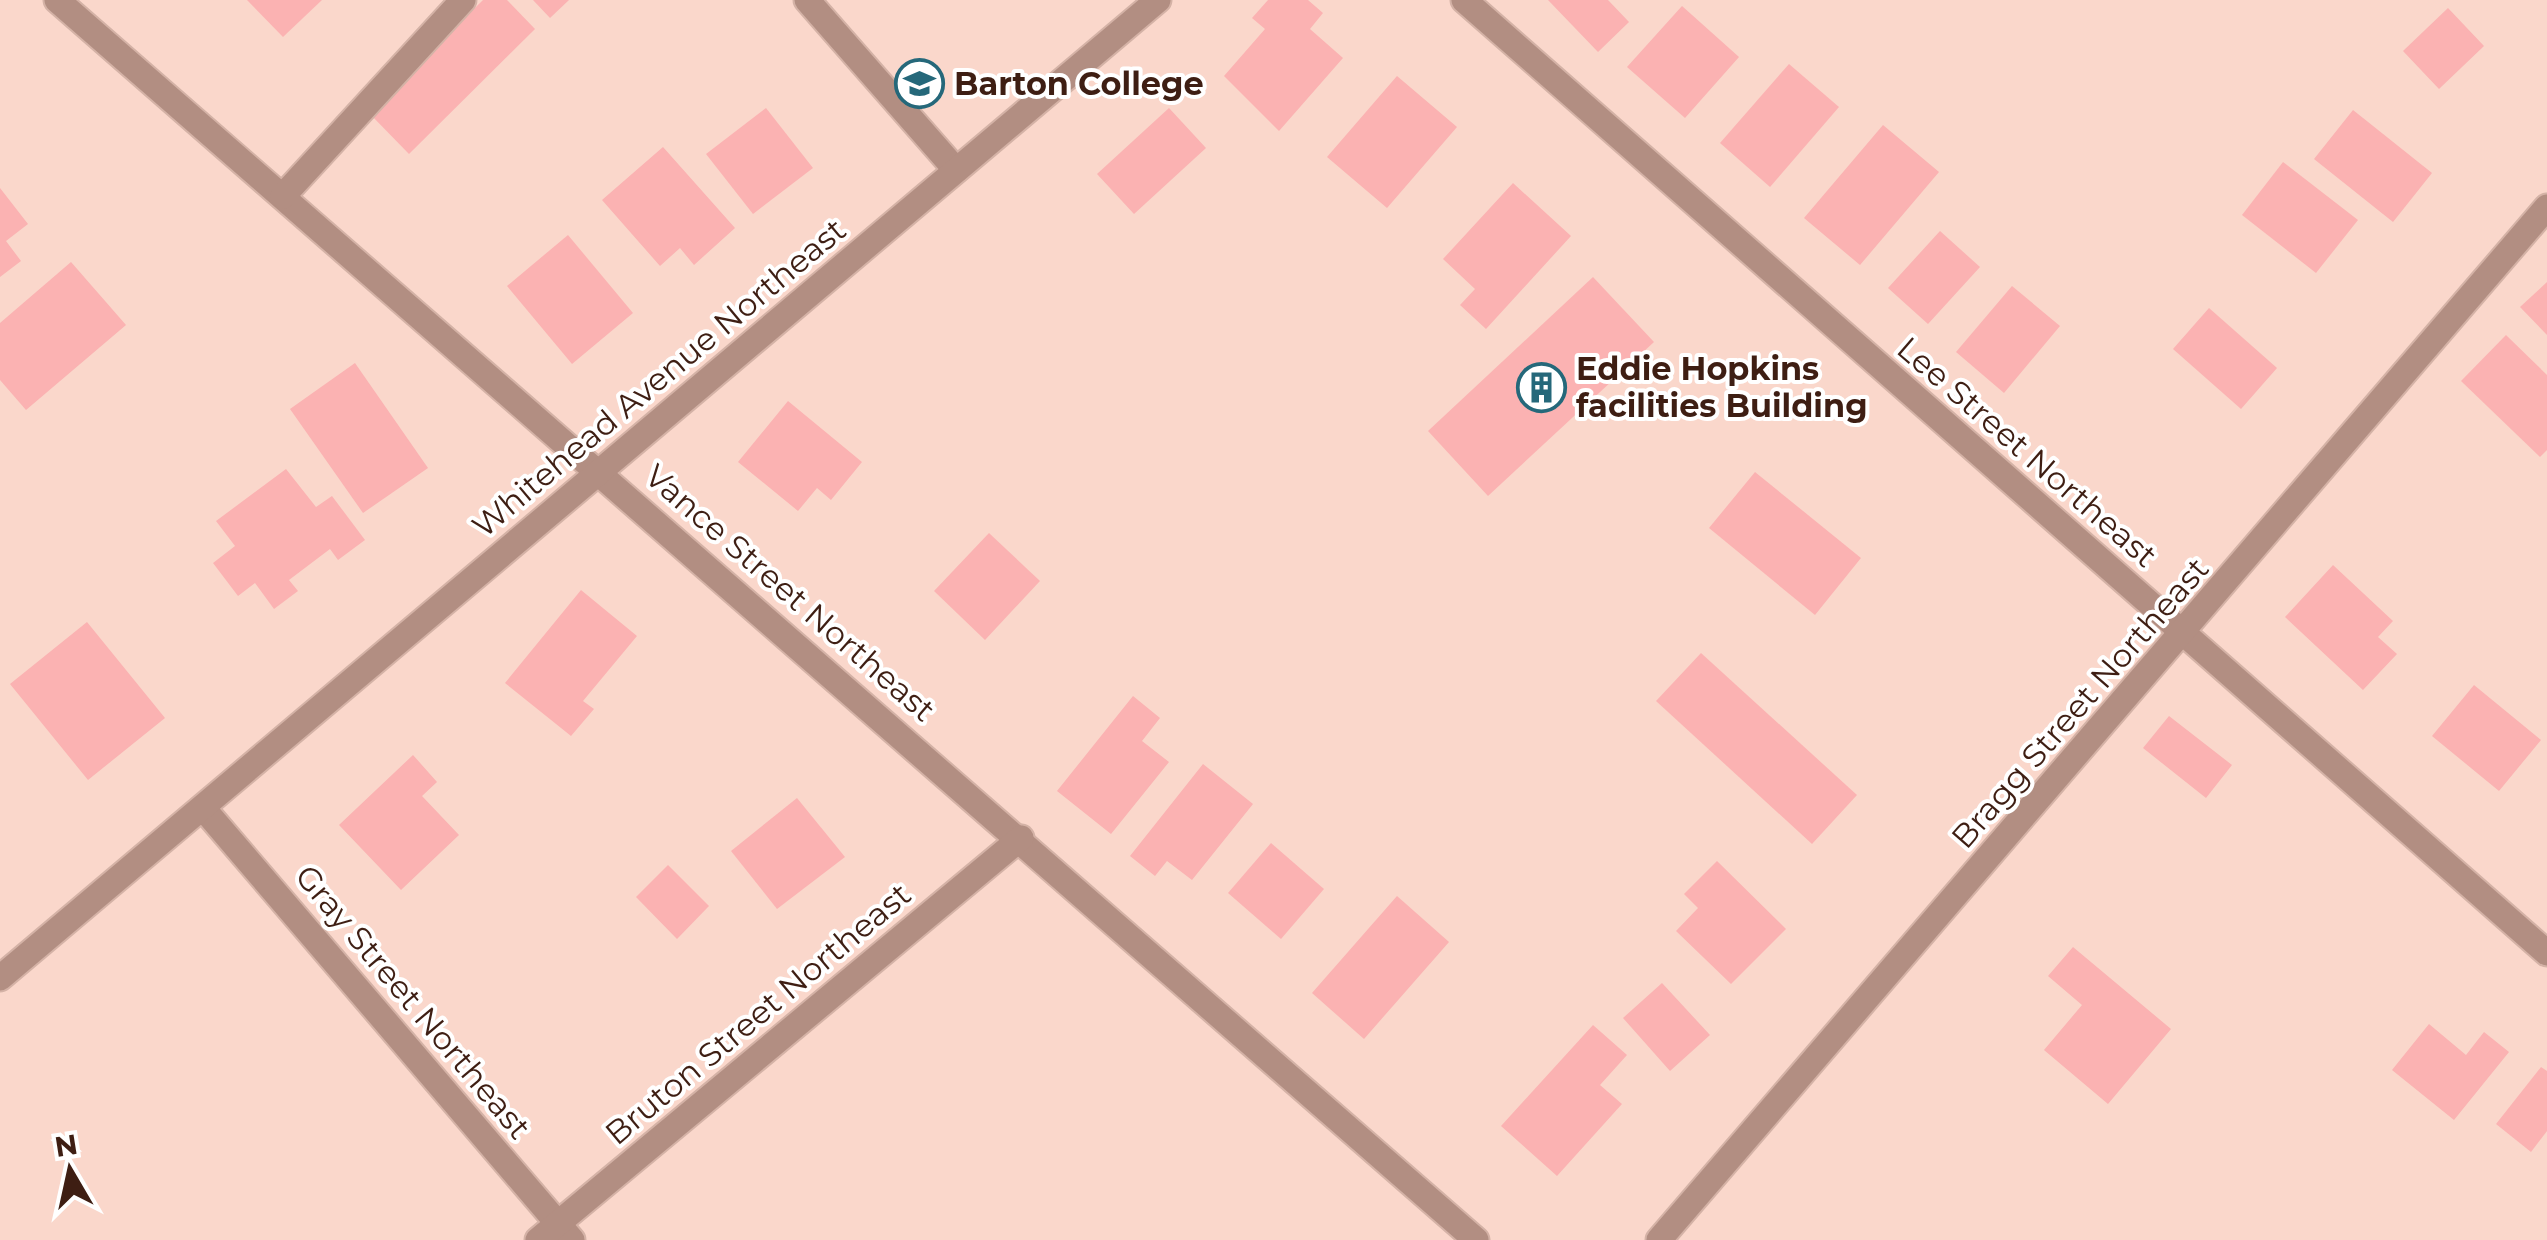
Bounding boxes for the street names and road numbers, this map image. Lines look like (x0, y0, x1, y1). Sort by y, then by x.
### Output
street label: Whitehead Avenue Northeast (464, 210, 853, 545)
street label: Lee Street Northeast (1890, 328, 2165, 575)
street label: Vance Street Northeast (637, 456, 944, 729)
street label: Bragg Street Northeast (1943, 549, 2216, 856)
street label: Gray Street Northeast (287, 857, 539, 1147)
street label: Bruton Street Northeast (597, 874, 918, 1153)

